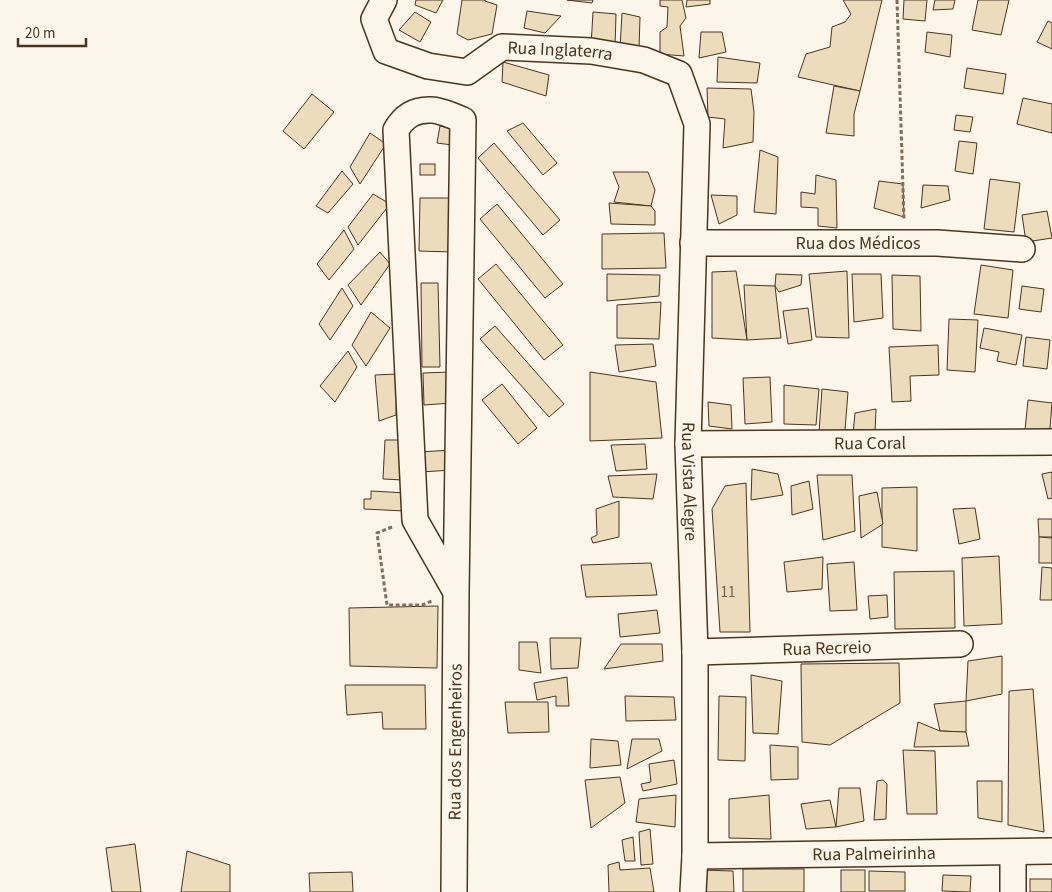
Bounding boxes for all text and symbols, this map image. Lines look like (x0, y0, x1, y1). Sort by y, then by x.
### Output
scale bar (18, 15, 85, 47)
text: 20 m (25, 23, 55, 44)
street label: Rua Inglaterra (507, 35, 615, 67)
street label: Rua dos Médicos (795, 231, 921, 256)
street label: Rua Vista Alegre (675, 422, 704, 542)
street label: Rua Coral (834, 430, 906, 456)
house number: 11 (721, 582, 735, 603)
street label: Rua Recreio (782, 634, 872, 662)
street label: Rua dos Engenheiros (442, 663, 468, 821)
street label: Rua Palmeirinha (812, 840, 936, 867)

